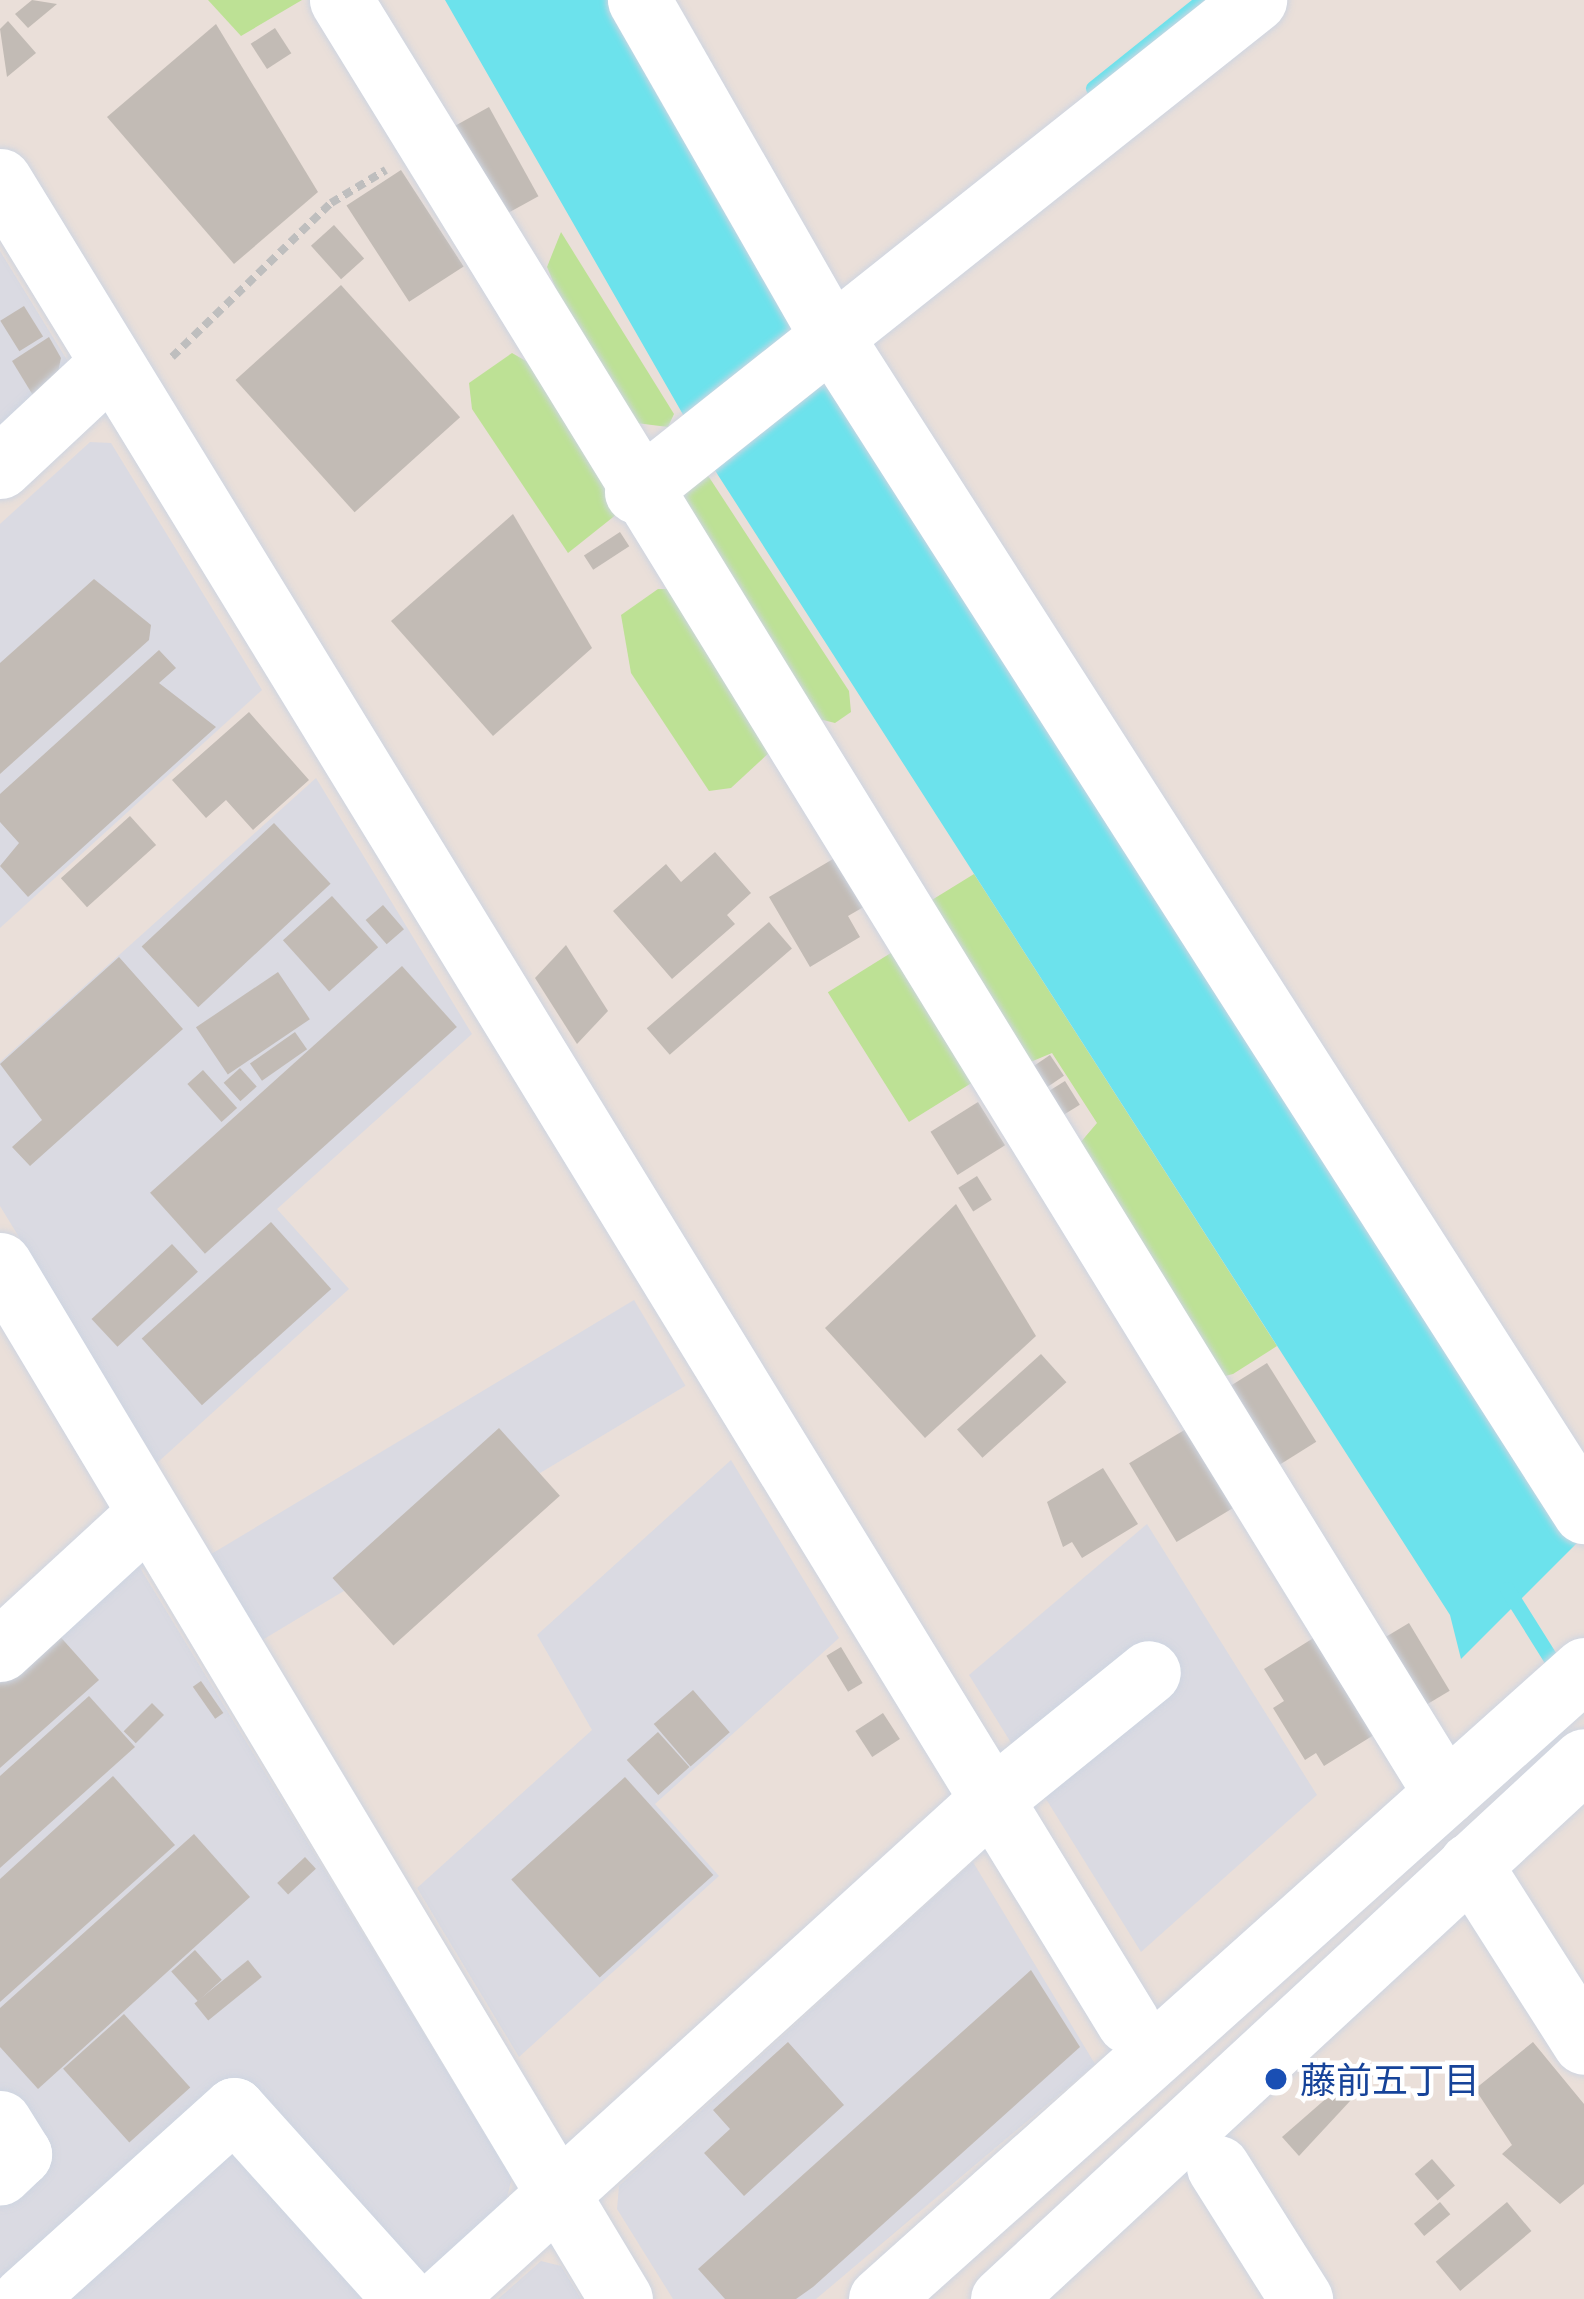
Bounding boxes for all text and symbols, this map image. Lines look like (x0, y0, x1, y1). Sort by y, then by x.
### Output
place label: 藤前五丁目 (1300, 2057, 1480, 2101)
marker: 藤前五丁目 (1263, 2066, 1289, 2092)

